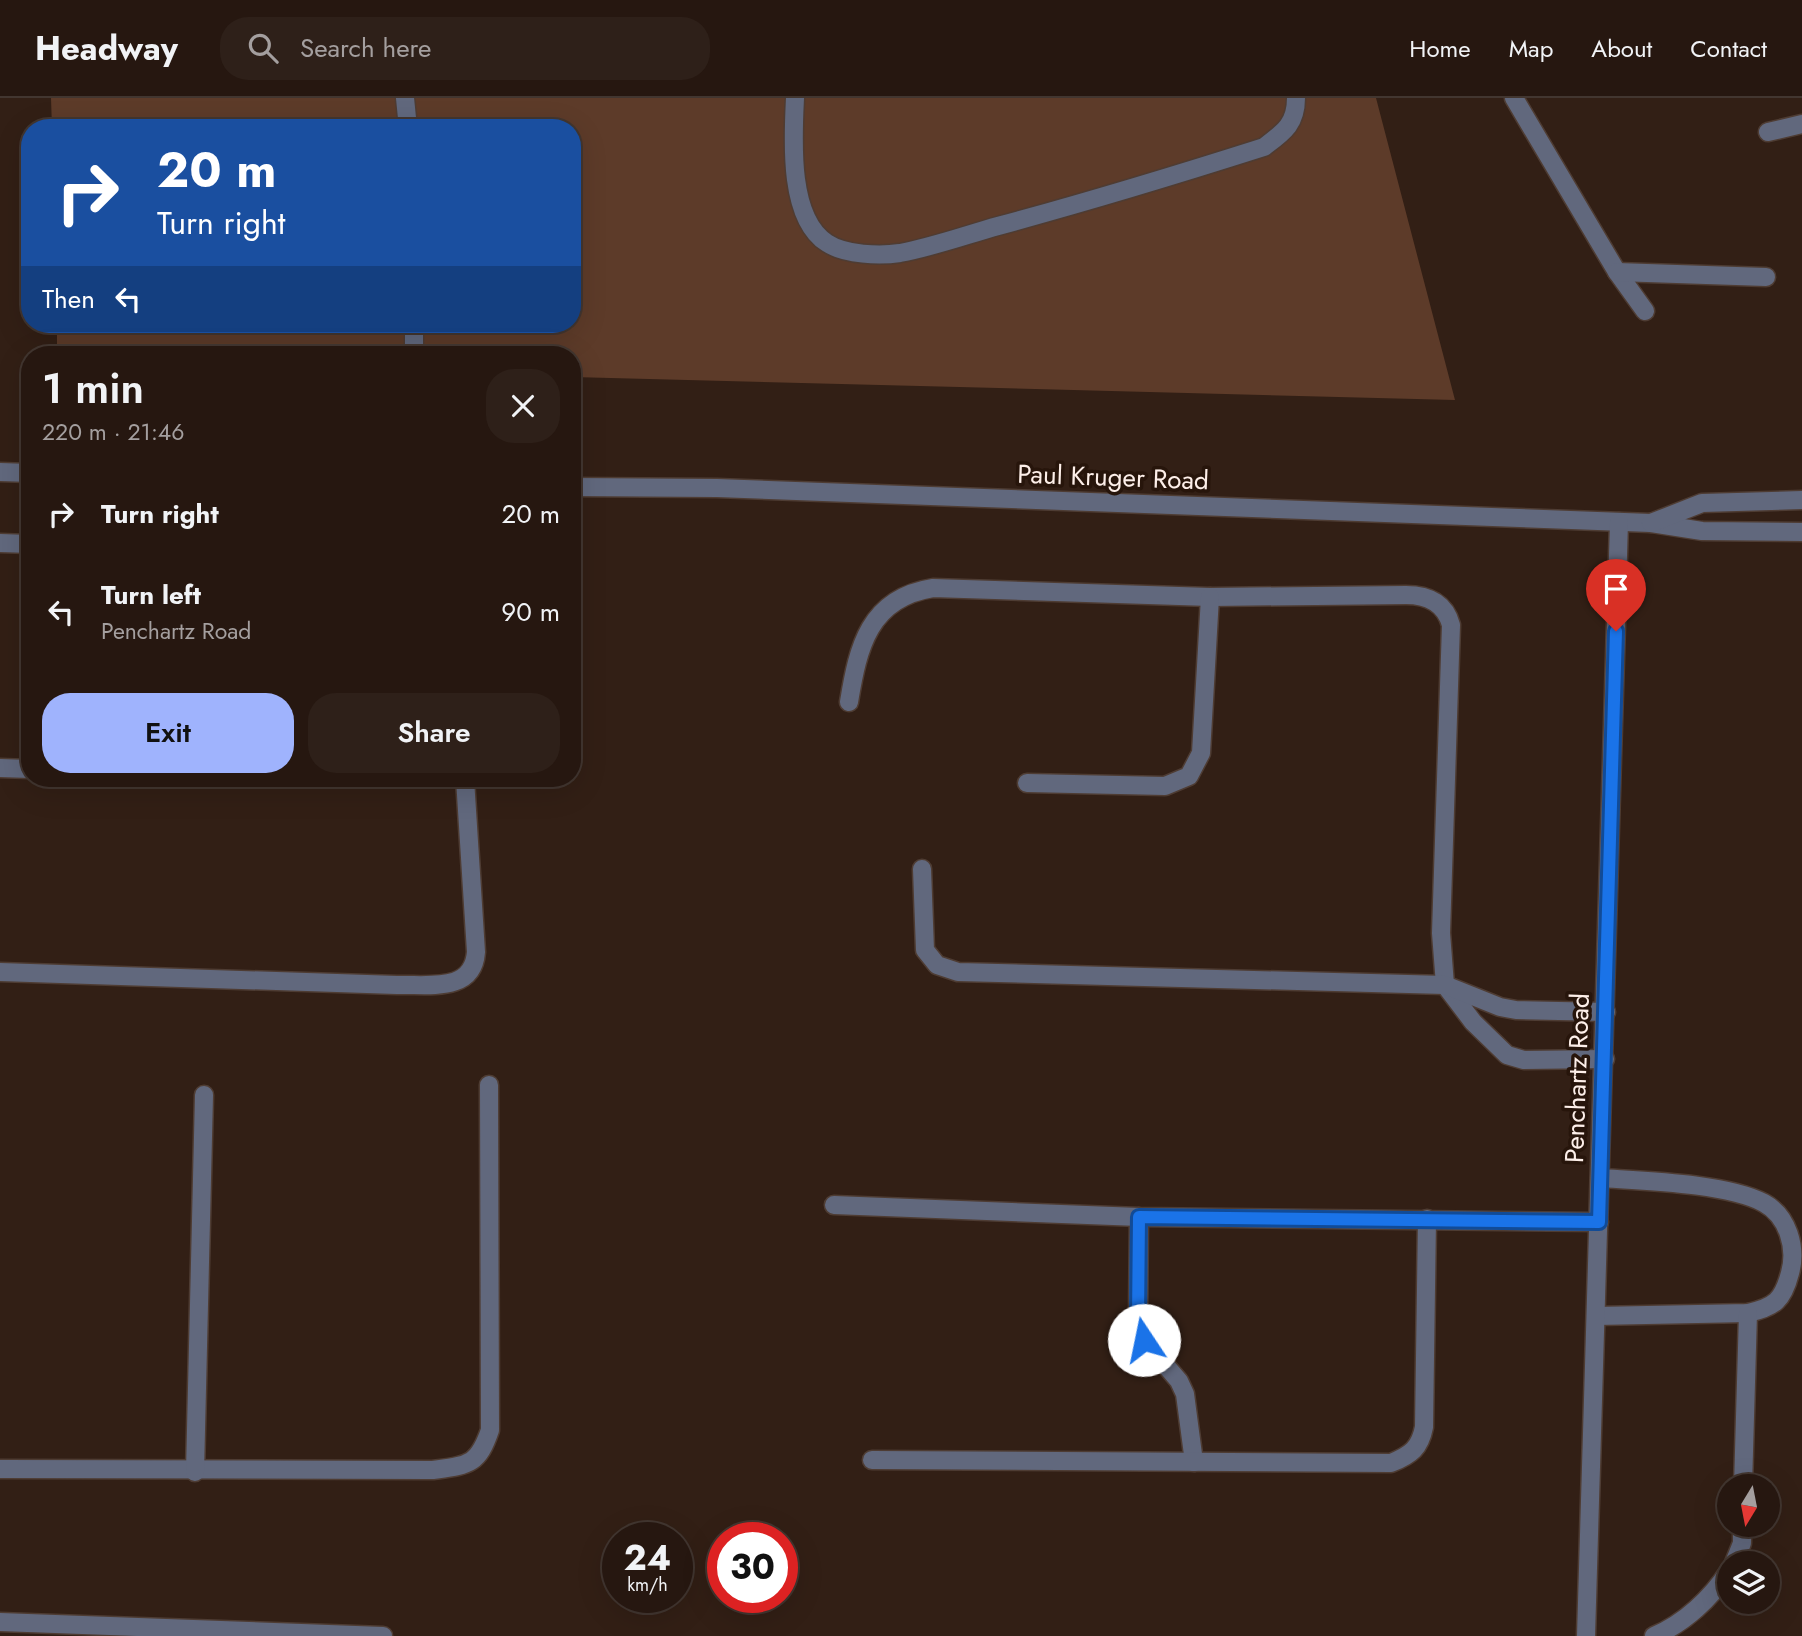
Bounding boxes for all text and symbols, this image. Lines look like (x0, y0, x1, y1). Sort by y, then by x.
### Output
search box (220, 17, 710, 80)
text: Headway (35, 25, 178, 72)
icon: search (244, 29, 282, 67)
text: Search here (300, 29, 431, 67)
text: Home (1409, 31, 1471, 66)
text: Map (1509, 31, 1553, 66)
text: About (1591, 31, 1652, 66)
text: Contact (1690, 31, 1767, 66)
text: 20 m (157, 135, 276, 205)
icon: right (42, 147, 133, 238)
text: Turn right (157, 200, 286, 246)
text: Then (42, 280, 95, 318)
icon: left (109, 280, 147, 318)
text: 1 min (42, 358, 144, 419)
button: close (486, 369, 560, 443)
text: 220 m · 21:46 (42, 415, 185, 449)
street label: Paul Kruger Road (1017, 455, 1209, 499)
icon: right (42, 495, 80, 533)
text: Turn right (101, 495, 219, 533)
text: 20 m (502, 495, 560, 533)
pin (1586, 559, 1646, 631)
icon: arrive (1597, 570, 1635, 608)
text: Turn left (101, 576, 201, 614)
icon: left (42, 593, 80, 631)
text: 90 m (501, 593, 560, 631)
text: Penchartz Road (101, 614, 251, 648)
button: Exit (42, 693, 294, 773)
button: Share (308, 693, 560, 773)
street label: Penchartz Road (1555, 992, 1599, 1164)
position arrow (1107, 1303, 1181, 1377)
north arrow (1717, 1474, 1780, 1536)
map controls (1717, 1474, 1780, 1614)
speed limit sign: 30 (707, 1522, 798, 1613)
text: 24 (624, 1533, 671, 1583)
button: layers (1717, 1551, 1780, 1614)
text: km/h (627, 1572, 668, 1598)

